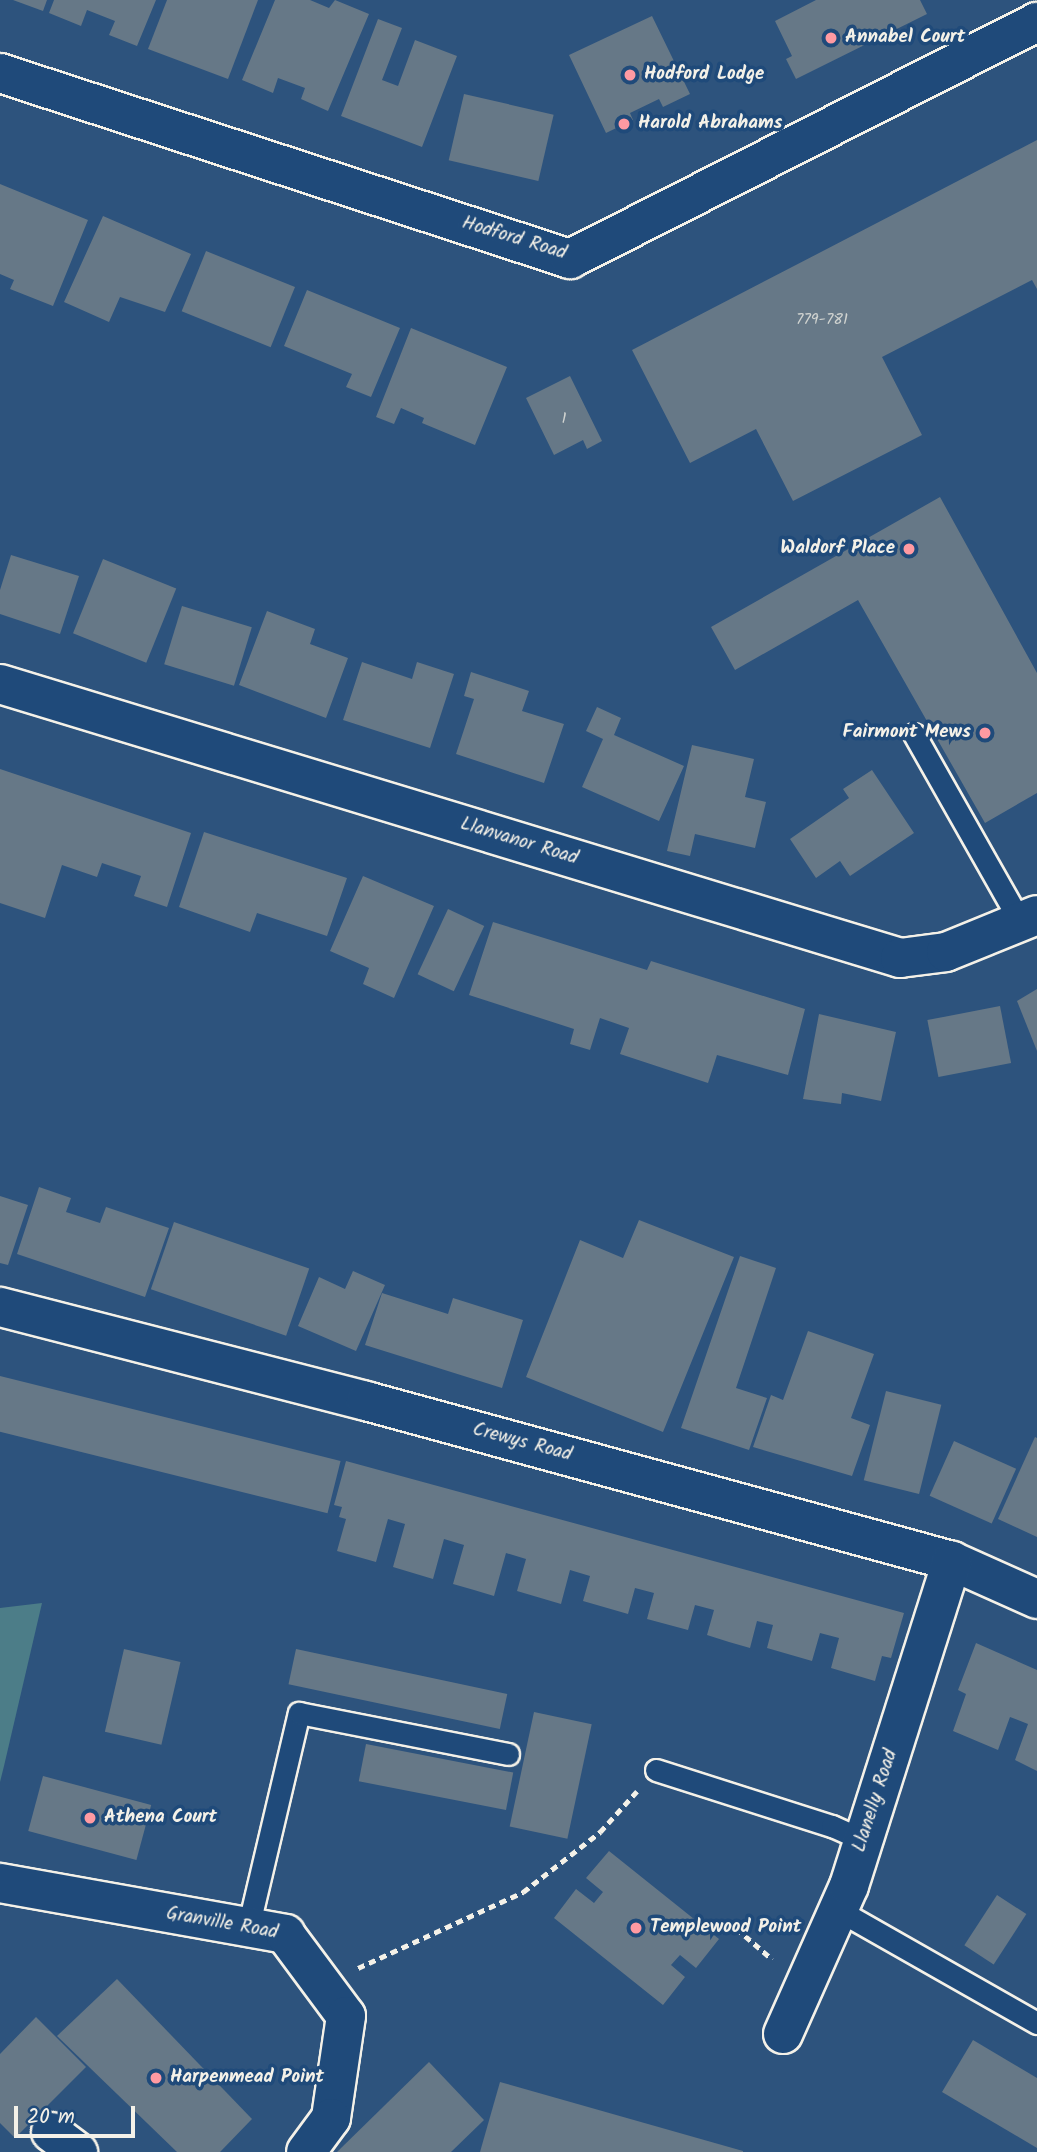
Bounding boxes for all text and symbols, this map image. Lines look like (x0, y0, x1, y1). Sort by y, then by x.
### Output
place label: Annabel Court (845, 27, 965, 49)
marker: Annabel Court (823, 30, 839, 46)
place label: Hodford Lodge (644, 64, 764, 86)
marker: Hodford Lodge (622, 67, 638, 83)
place label: Harold Abrahams (638, 113, 782, 135)
marker: Harold Abrahams (616, 116, 632, 132)
street label: Hodford Road (459, 212, 569, 266)
house number: 779-781 (796, 310, 848, 330)
house number: 1 (561, 409, 567, 429)
place label: Waldorf Place (780, 538, 895, 560)
marker: Waldorf Place (901, 541, 917, 557)
place label: Fairmont Mews (843, 722, 971, 744)
marker: Fairmont Mews (977, 725, 993, 741)
street label: Llanvanor Road (457, 813, 581, 871)
street label: Crewys Road (470, 1419, 574, 1467)
street label: Llanelly Road (849, 1747, 903, 1855)
place label: Athena Court (104, 1807, 217, 1829)
marker: Athena Court (82, 1810, 98, 1826)
street label: Granville Road (164, 1903, 280, 1945)
place label: Templewood Point (650, 1917, 801, 1939)
marker: Templewood Point (628, 1920, 644, 1936)
place label: Harpenmead Point (170, 2067, 324, 2089)
marker: Harpenmead Point (148, 2070, 164, 2086)
scale bar (18, 2092, 138, 2136)
text: 20 m (27, 2101, 75, 2134)

